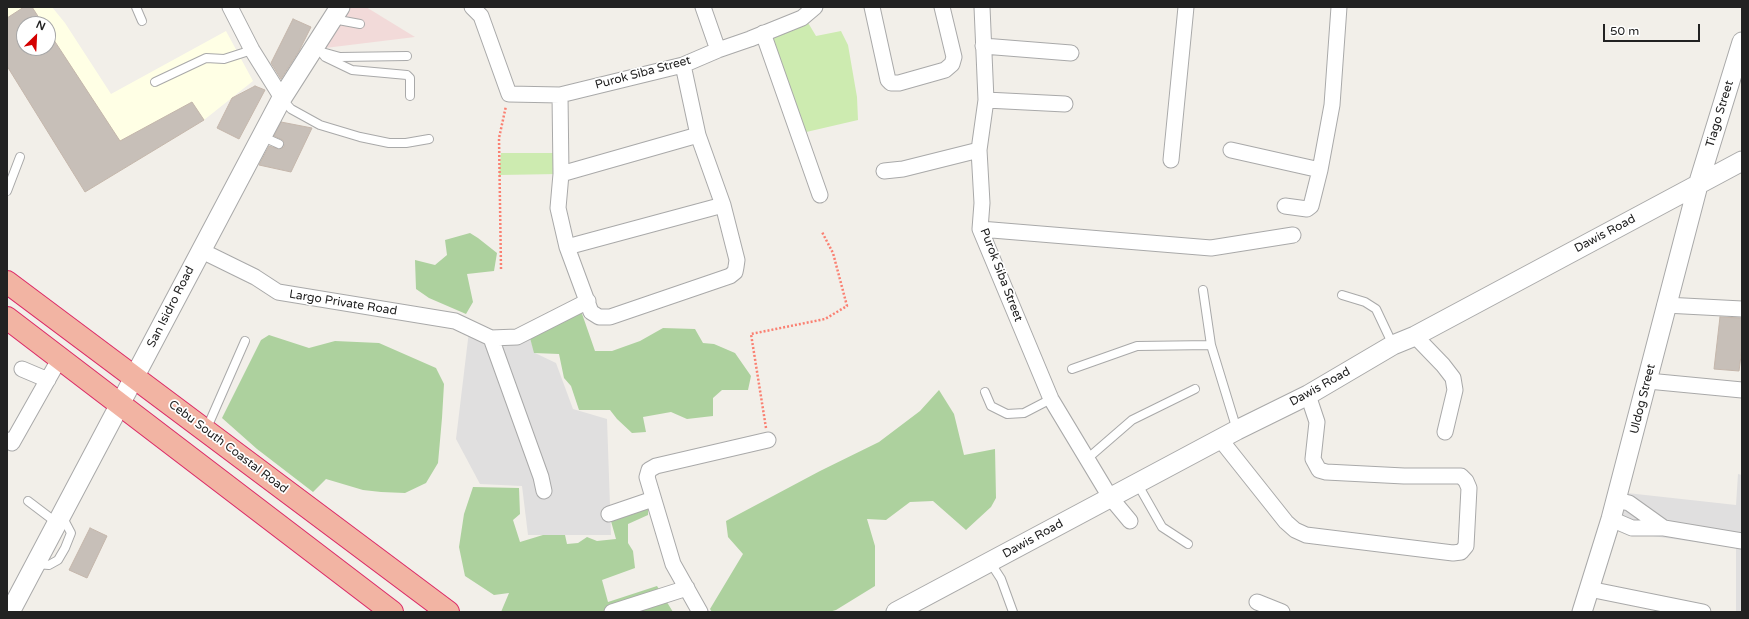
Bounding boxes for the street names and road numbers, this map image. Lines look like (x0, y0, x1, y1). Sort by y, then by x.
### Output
street label: Purok Siba Street (593, 53, 693, 93)
street label: Tiago Street (1703, 79, 1737, 149)
street label: Dawis Road (1572, 212, 1638, 256)
street label: Purok Siba Street (977, 226, 1025, 324)
street label: San Isidro Road (144, 264, 198, 350)
street label: Largo Private Road (288, 287, 398, 319)
street label: Uldog Street (1627, 362, 1659, 436)
street label: Dawis Road (1287, 364, 1353, 410)
street label: Cebu South Coastal Road (166, 397, 290, 497)
street label: Dawis Road (1000, 516, 1066, 562)

